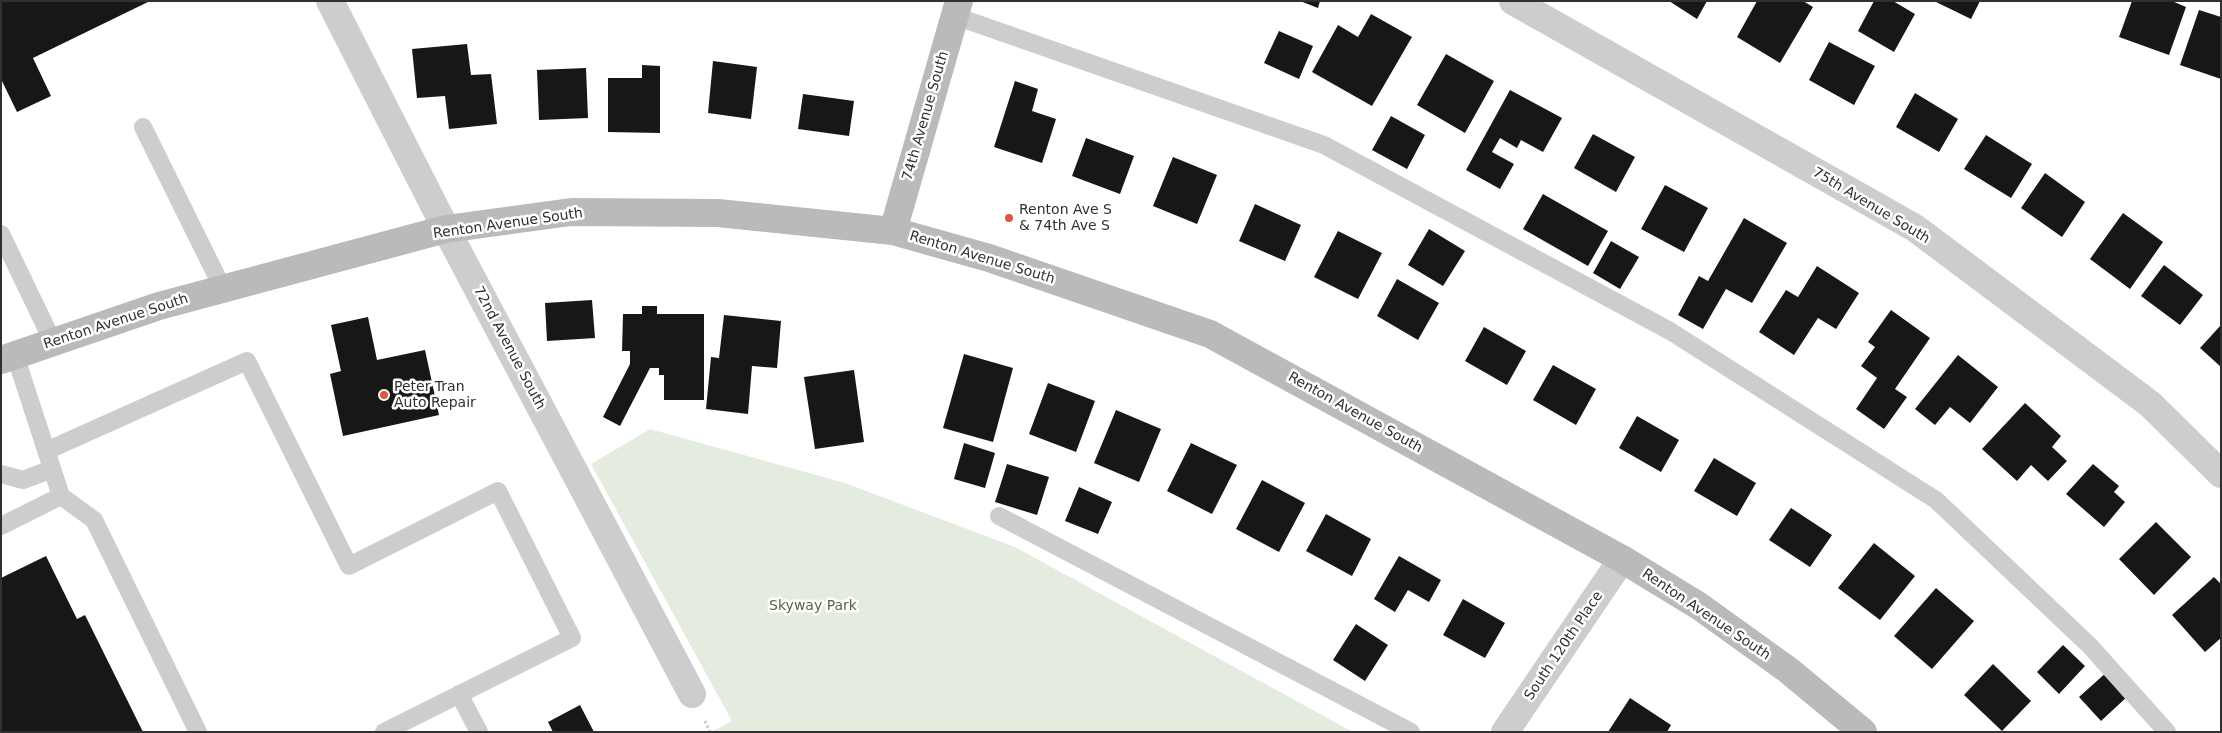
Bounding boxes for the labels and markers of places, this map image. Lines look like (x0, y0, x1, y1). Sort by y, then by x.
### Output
place label: Renton Ave S & 74th Ave S (1019, 202, 1112, 234)
marker: Renton Ave S & 74th Ave S (1003, 212, 1015, 224)
place label: Peter Tran Auto Repair (394, 379, 476, 412)
marker: Peter Tran Auto Repair (378, 389, 390, 401)

